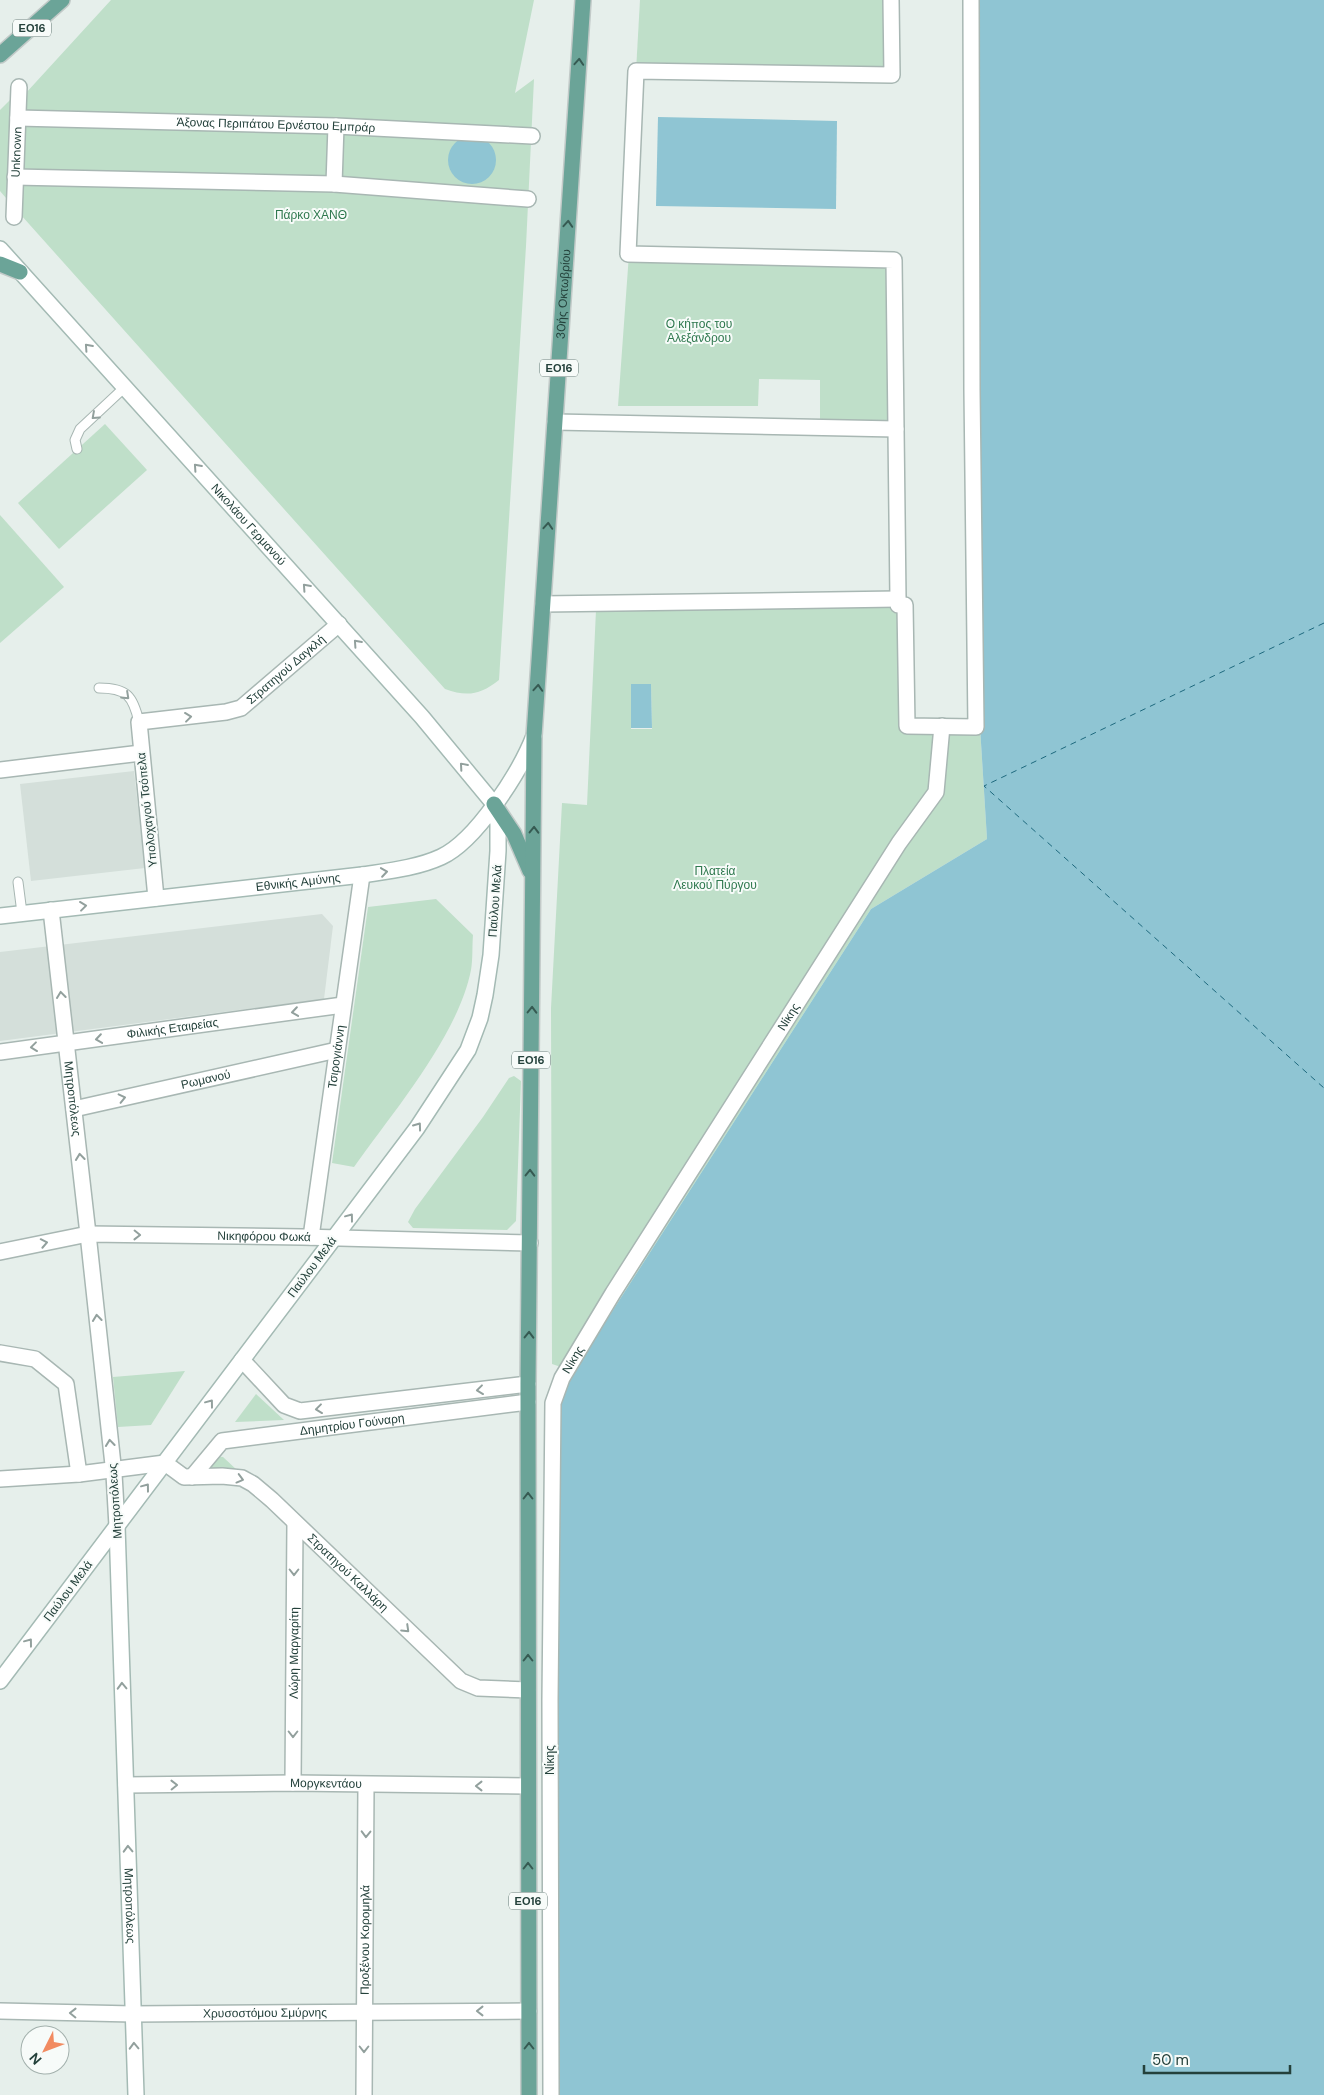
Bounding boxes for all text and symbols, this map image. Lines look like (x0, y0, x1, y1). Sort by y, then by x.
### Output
road number: ΕΟ16 (13, 19, 51, 36)
one-way arrow (573, 57, 584, 65)
street label: Άξονας Περιπάτου Ερνέστου Εμπράρ (176, 114, 376, 136)
street label: Unknown (8, 126, 25, 178)
park label: Πάρκο ΧΑΝΘ (275, 207, 347, 223)
one-way arrow (563, 219, 574, 227)
street label: 30ής Οκτωβρίου (552, 249, 574, 339)
park label: Ο κήπος του Αλεξάνδρου (666, 316, 732, 346)
one-way arrow (85, 343, 94, 352)
road number: ΕΟ16 (540, 359, 578, 376)
one-way arrow (91, 410, 100, 419)
one-way arrow (194, 464, 203, 473)
street label: Νικολάου Γερμανού (207, 480, 289, 569)
one-way arrow (543, 521, 554, 529)
one-way arrow (303, 584, 312, 593)
street label: Στρατηγού Δαγκλή (243, 631, 329, 708)
one-way arrow (353, 640, 362, 649)
one-way arrow (532, 683, 543, 691)
one-way arrow (121, 691, 130, 700)
one-way arrow (184, 712, 192, 723)
street label: Υπολοχαγού Τσόπελα (133, 752, 161, 868)
one-way arrow (460, 762, 469, 771)
one-way arrow (528, 826, 539, 834)
park label: Πλατεία Λευκού Πύργου (673, 863, 757, 893)
street label: Παύλου Μελά (484, 864, 506, 938)
one-way arrow (380, 867, 388, 878)
street label: Εθνικής Αμύνης (255, 869, 341, 895)
one-way arrow (80, 901, 88, 912)
one-way arrow (56, 991, 67, 999)
street label: Νίκης (774, 1000, 803, 1034)
one-way arrow (290, 1006, 298, 1017)
one-way arrow (527, 1006, 537, 1014)
street label: Φιλικής Εταιρείας (126, 1014, 219, 1043)
street label: Τσιρογιάννη (324, 1024, 349, 1090)
one-way arrow (95, 1033, 103, 1043)
one-way arrow (29, 1041, 37, 1052)
road number: ΕΟ16 (512, 1052, 550, 1068)
street label: Μητροπόλεως (60, 1060, 85, 1137)
street label: Ρωμανού (179, 1066, 232, 1093)
one-way arrow (117, 1093, 126, 1104)
one-way arrow (413, 1123, 421, 1132)
one-way arrow (75, 1152, 86, 1160)
one-way arrow (525, 1168, 535, 1176)
one-way arrow (344, 1213, 353, 1223)
street label: Νικηφόρου Φωκά (217, 1228, 311, 1245)
one-way arrow (133, 1229, 141, 1240)
street label: Παύλου Μελά (284, 1233, 340, 1301)
one-way arrow (40, 1238, 49, 1249)
one-way arrow (92, 1314, 103, 1322)
one-way arrow (524, 1331, 534, 1338)
street label: Νίκης (558, 1343, 588, 1377)
one-way arrow (476, 1384, 484, 1395)
one-way arrow (204, 1400, 212, 1409)
one-way arrow (314, 1403, 322, 1414)
street label: Δημητρίου Γούναρη (299, 1410, 405, 1439)
one-way arrow (105, 1438, 116, 1446)
street label: Μητροπόλεως (104, 1463, 126, 1539)
one-way arrow (236, 1473, 244, 1484)
one-way arrow (141, 1484, 149, 1493)
one-way arrow (523, 1492, 533, 1500)
street label: Στρατηγού Καλλάρη (304, 1530, 392, 1615)
street label: Παύλου Μελά (40, 1557, 96, 1625)
one-way arrow (289, 1568, 299, 1576)
street label: Λώρη Μαργαρίτη (286, 1607, 302, 1699)
one-way arrow (401, 1623, 410, 1632)
one-way arrow (24, 1639, 32, 1648)
one-way arrow (523, 1654, 533, 1662)
one-way arrow (117, 1682, 128, 1690)
one-way arrow (288, 1730, 298, 1738)
street label: Νίκης (542, 1745, 558, 1775)
street label: Μοργκεντάου (290, 1775, 362, 1792)
one-way arrow (171, 1779, 179, 1790)
one-way arrow (474, 1781, 482, 1791)
one-way arrow (361, 1830, 371, 1838)
one-way arrow (122, 1845, 133, 1853)
one-way arrow (523, 1862, 533, 1870)
street label: Μητροπόλεως (120, 1868, 139, 1944)
street label: Προξένου Κορομηλά (357, 1885, 373, 1995)
road number: ΕΟ16 (509, 1892, 547, 1910)
street label: Χρυσοστόμου Σμύρνης (203, 2005, 327, 2021)
one-way arrow (476, 2006, 484, 2016)
one-way arrow (68, 2007, 76, 2018)
north arrow (20, 2025, 70, 2075)
one-way arrow (129, 2042, 139, 2050)
one-way arrow (524, 2042, 534, 2050)
scale bar (1144, 2042, 1290, 2074)
one-way arrow (359, 2046, 369, 2053)
text: N (25, 2049, 45, 2069)
text: 50 m (1152, 2050, 1189, 2070)

